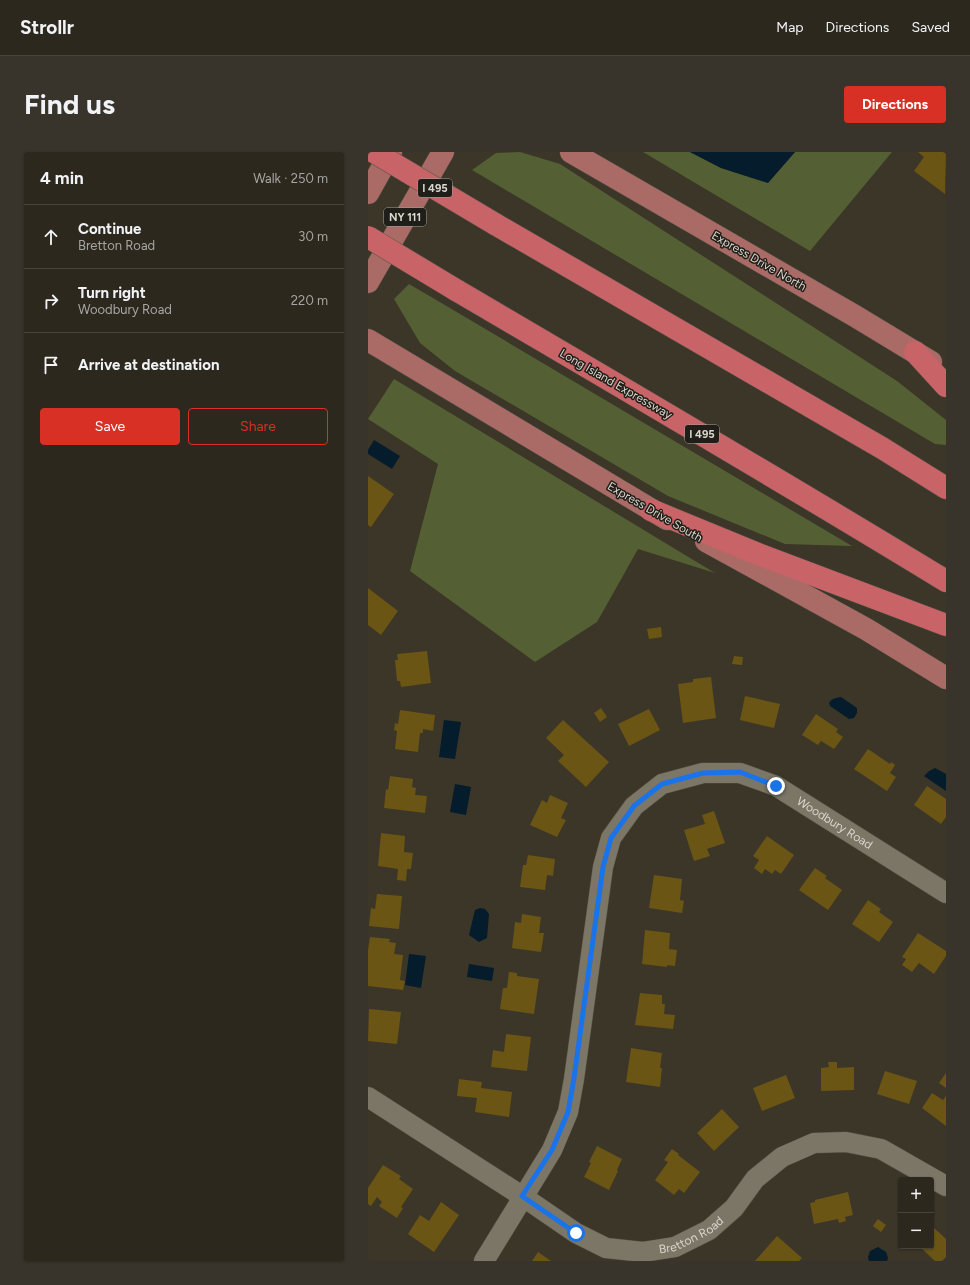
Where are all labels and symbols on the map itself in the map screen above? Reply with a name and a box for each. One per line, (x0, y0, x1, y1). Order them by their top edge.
road number: I 495 (418, 179, 452, 197)
road number: NY 111 (384, 208, 426, 226)
street label: Express Drive North (709, 228, 809, 294)
street label: Long Island Expressway (557, 346, 675, 422)
road number: I 495 (685, 425, 719, 443)
street label: Express Drive South (605, 479, 705, 545)
route end (767, 777, 785, 795)
street label: Woodbury Road (794, 794, 875, 852)
street label: Bretton Road (658, 1214, 726, 1256)
route start (567, 1224, 585, 1242)

